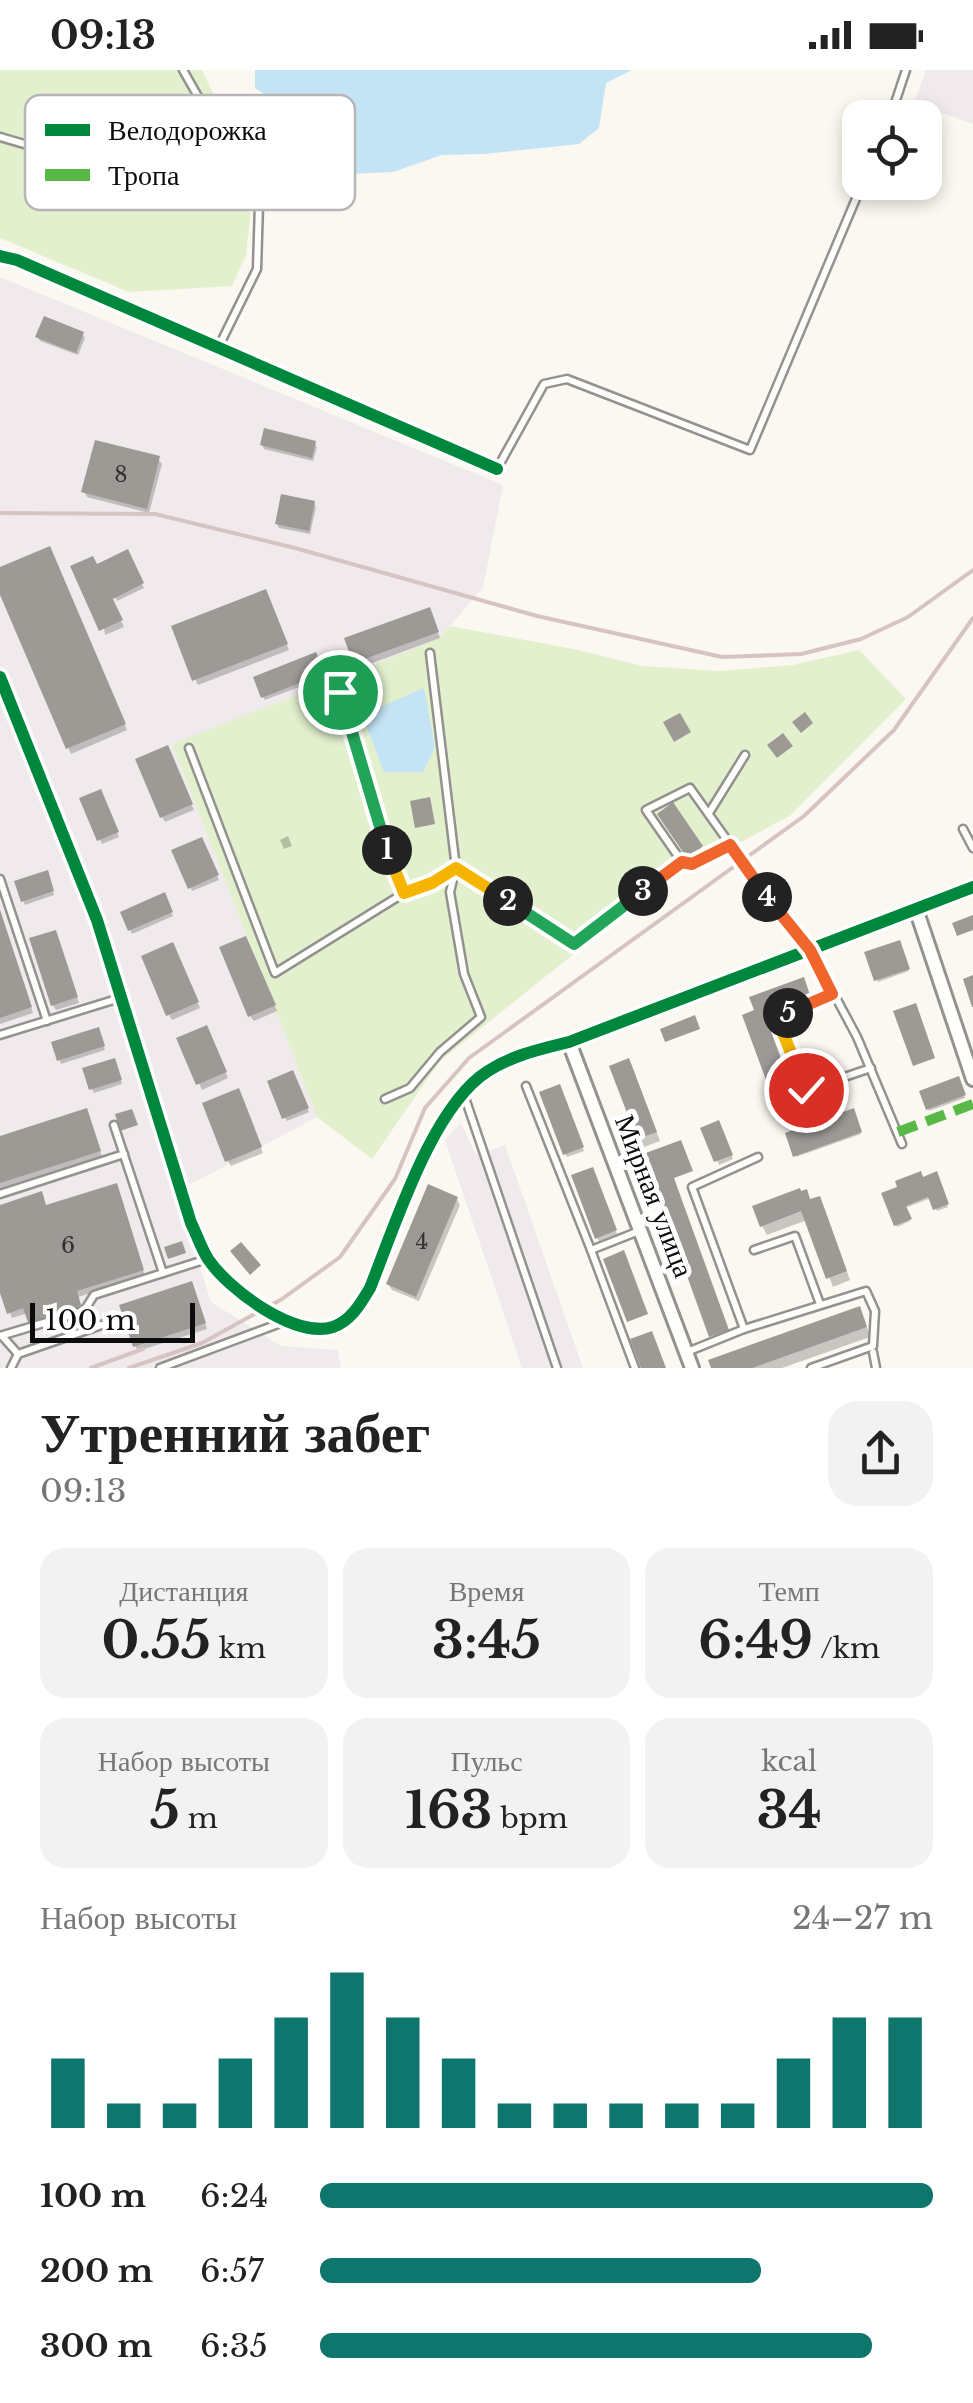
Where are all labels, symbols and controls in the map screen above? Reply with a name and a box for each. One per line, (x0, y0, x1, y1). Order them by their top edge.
text: 09:13 (50, 12, 156, 59)
legend (25, 95, 355, 210)
map controls (842, 100, 942, 200)
button: locate (842, 100, 942, 200)
text: Велодорожка (108, 113, 267, 148)
text: Тропа (108, 158, 180, 193)
house number: 8 (114, 461, 128, 488)
pin (298, 650, 383, 735)
icon: arrive (313, 665, 368, 720)
pin: 1 (362, 825, 412, 875)
text: 1 (381, 832, 393, 867)
pin: 3 (618, 866, 668, 916)
pin: 4 (742, 872, 792, 922)
text: 3 (634, 873, 652, 908)
pin: 2 (483, 876, 533, 926)
text: 4 (758, 879, 776, 914)
text: 2 (499, 883, 517, 918)
pin: 5 (763, 988, 813, 1038)
text: 5 (780, 995, 796, 1030)
pin (764, 1048, 849, 1133)
icon: check (779, 1063, 834, 1118)
street label: Мирная улица (607, 1110, 701, 1283)
house number: 4 (416, 1228, 428, 1255)
house number: 6 (61, 1232, 75, 1259)
scale bar (30, 1298, 195, 1342)
text: 100 m (45, 1303, 136, 1338)
text: Утренний забег (40, 1399, 430, 1467)
button: share (828, 1401, 933, 1506)
text: 09:13 (40, 1471, 127, 1511)
text: Дистанция (119, 1574, 249, 1609)
text: Время (449, 1574, 524, 1609)
text: Темп (759, 1574, 820, 1609)
text: 0.55 (102, 1609, 211, 1672)
text: 3:45 (432, 1609, 541, 1672)
text: 6:49 (698, 1609, 813, 1672)
text: km (211, 1631, 266, 1666)
text: /km (813, 1631, 880, 1666)
text: Набор высоты (98, 1744, 270, 1779)
text: Пульс (450, 1744, 523, 1779)
text: kcal (761, 1744, 817, 1779)
text: 5 (150, 1779, 180, 1842)
text: 163 (405, 1779, 492, 1842)
text: 34 (757, 1779, 822, 1842)
text: m (180, 1801, 218, 1836)
text: bpm (492, 1801, 568, 1836)
text: Набор высоты (40, 1898, 237, 1938)
text: 24–27 m (792, 1898, 933, 1938)
text: 100 m (40, 2176, 146, 2216)
text: 6:24 (200, 2176, 268, 2216)
text: 200 m (40, 2251, 153, 2291)
text: 6:57 (200, 2251, 264, 2291)
text: 300 m (40, 2326, 153, 2366)
text: 6:35 (200, 2326, 268, 2366)

